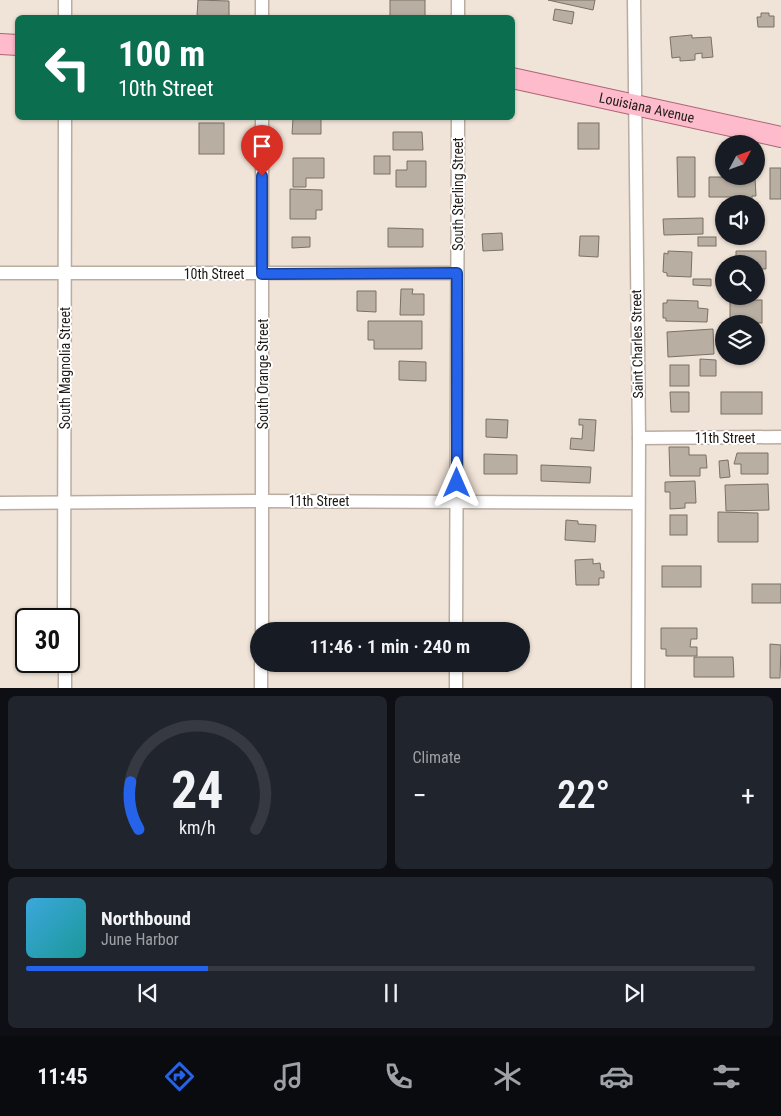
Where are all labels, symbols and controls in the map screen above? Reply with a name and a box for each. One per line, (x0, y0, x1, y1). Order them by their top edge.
text: 100 m (118, 34, 205, 75)
icon: left (35, 35, 100, 100)
text: 10th Street (118, 76, 213, 101)
street label: Louisiana Avenue (598, 89, 696, 126)
pin (241, 125, 283, 176)
icon: arrive (248, 132, 276, 160)
north arrow (715, 135, 765, 185)
map controls (715, 135, 765, 365)
street label: South Sterling Street (450, 137, 466, 251)
button: sound (715, 195, 765, 245)
button: search (715, 255, 765, 305)
street label: 10th Street (184, 266, 244, 282)
street label: Saint Charles Street (628, 289, 646, 399)
street label: South Magnolia Street (57, 307, 73, 429)
button: layers (715, 315, 765, 365)
street label: South Orange Street (255, 319, 271, 429)
street label: 11th Street (695, 430, 755, 446)
position arrow (430, 456, 482, 508)
street label: 11th Street (289, 493, 349, 509)
speed limit sign: 30 (15, 608, 80, 673)
text: 11:46 · 1 min · 240 m (310, 635, 470, 658)
text: Climate (413, 748, 461, 767)
text: 24 (171, 760, 224, 821)
text: 22° (557, 773, 610, 817)
text: − (413, 779, 427, 812)
text: + (741, 779, 755, 812)
text: km/h (179, 817, 216, 838)
text: Northbound (101, 907, 191, 930)
text: June Harbor (101, 930, 179, 949)
icon: previous (134, 979, 162, 1007)
icon: pause (377, 979, 405, 1007)
icon: next (620, 979, 648, 1007)
icon: directions (162, 1059, 197, 1094)
icon: music (271, 1059, 306, 1094)
icon: phone (381, 1059, 416, 1094)
icon: climate (490, 1059, 525, 1094)
icon: car (599, 1059, 634, 1094)
icon: filters (709, 1059, 744, 1094)
text: 11:45 (37, 1064, 88, 1089)

